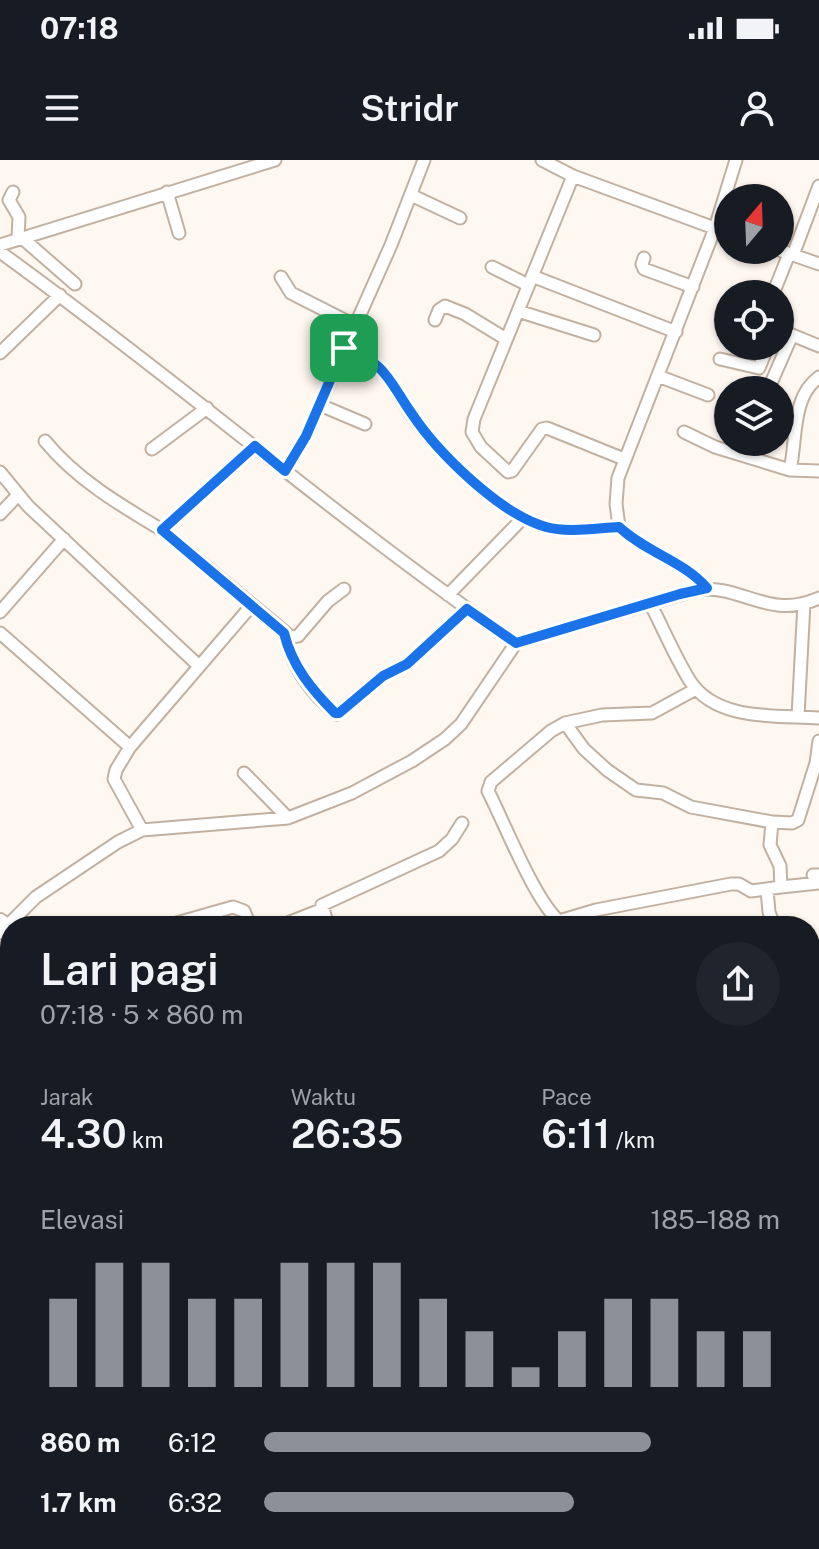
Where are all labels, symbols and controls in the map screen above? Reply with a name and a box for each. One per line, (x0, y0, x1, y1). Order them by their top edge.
text: 07:18 (40, 10, 119, 46)
icon: menu (40, 86, 84, 130)
icon: person (735, 86, 779, 130)
text: Stridr (360, 87, 459, 129)
north arrow (714, 184, 794, 264)
map controls (714, 184, 794, 456)
button: locate (714, 280, 794, 360)
pin (310, 314, 378, 382)
icon: arrive (322, 326, 366, 370)
button: layers (714, 376, 794, 456)
button: share (696, 942, 780, 1026)
text: Lari pagi (40, 943, 219, 995)
text: 07:18 · 5 × 860 m (40, 999, 244, 1030)
text: Jarak (40, 1084, 93, 1110)
text: Waktu (291, 1084, 356, 1110)
text: Pace (541, 1084, 592, 1110)
text: 4.30 (40, 1110, 127, 1157)
text: 26:35 (291, 1110, 403, 1157)
text: 6:11 (541, 1110, 611, 1157)
text: km (127, 1127, 163, 1153)
text: /km (611, 1127, 655, 1153)
text: Elevasi (40, 1204, 124, 1235)
text: 185–188 m (651, 1204, 780, 1235)
text: 860 m (40, 1427, 120, 1458)
text: 6:12 (168, 1427, 216, 1458)
text: 1.7 km (40, 1487, 117, 1518)
text: 6:32 (168, 1487, 222, 1518)

